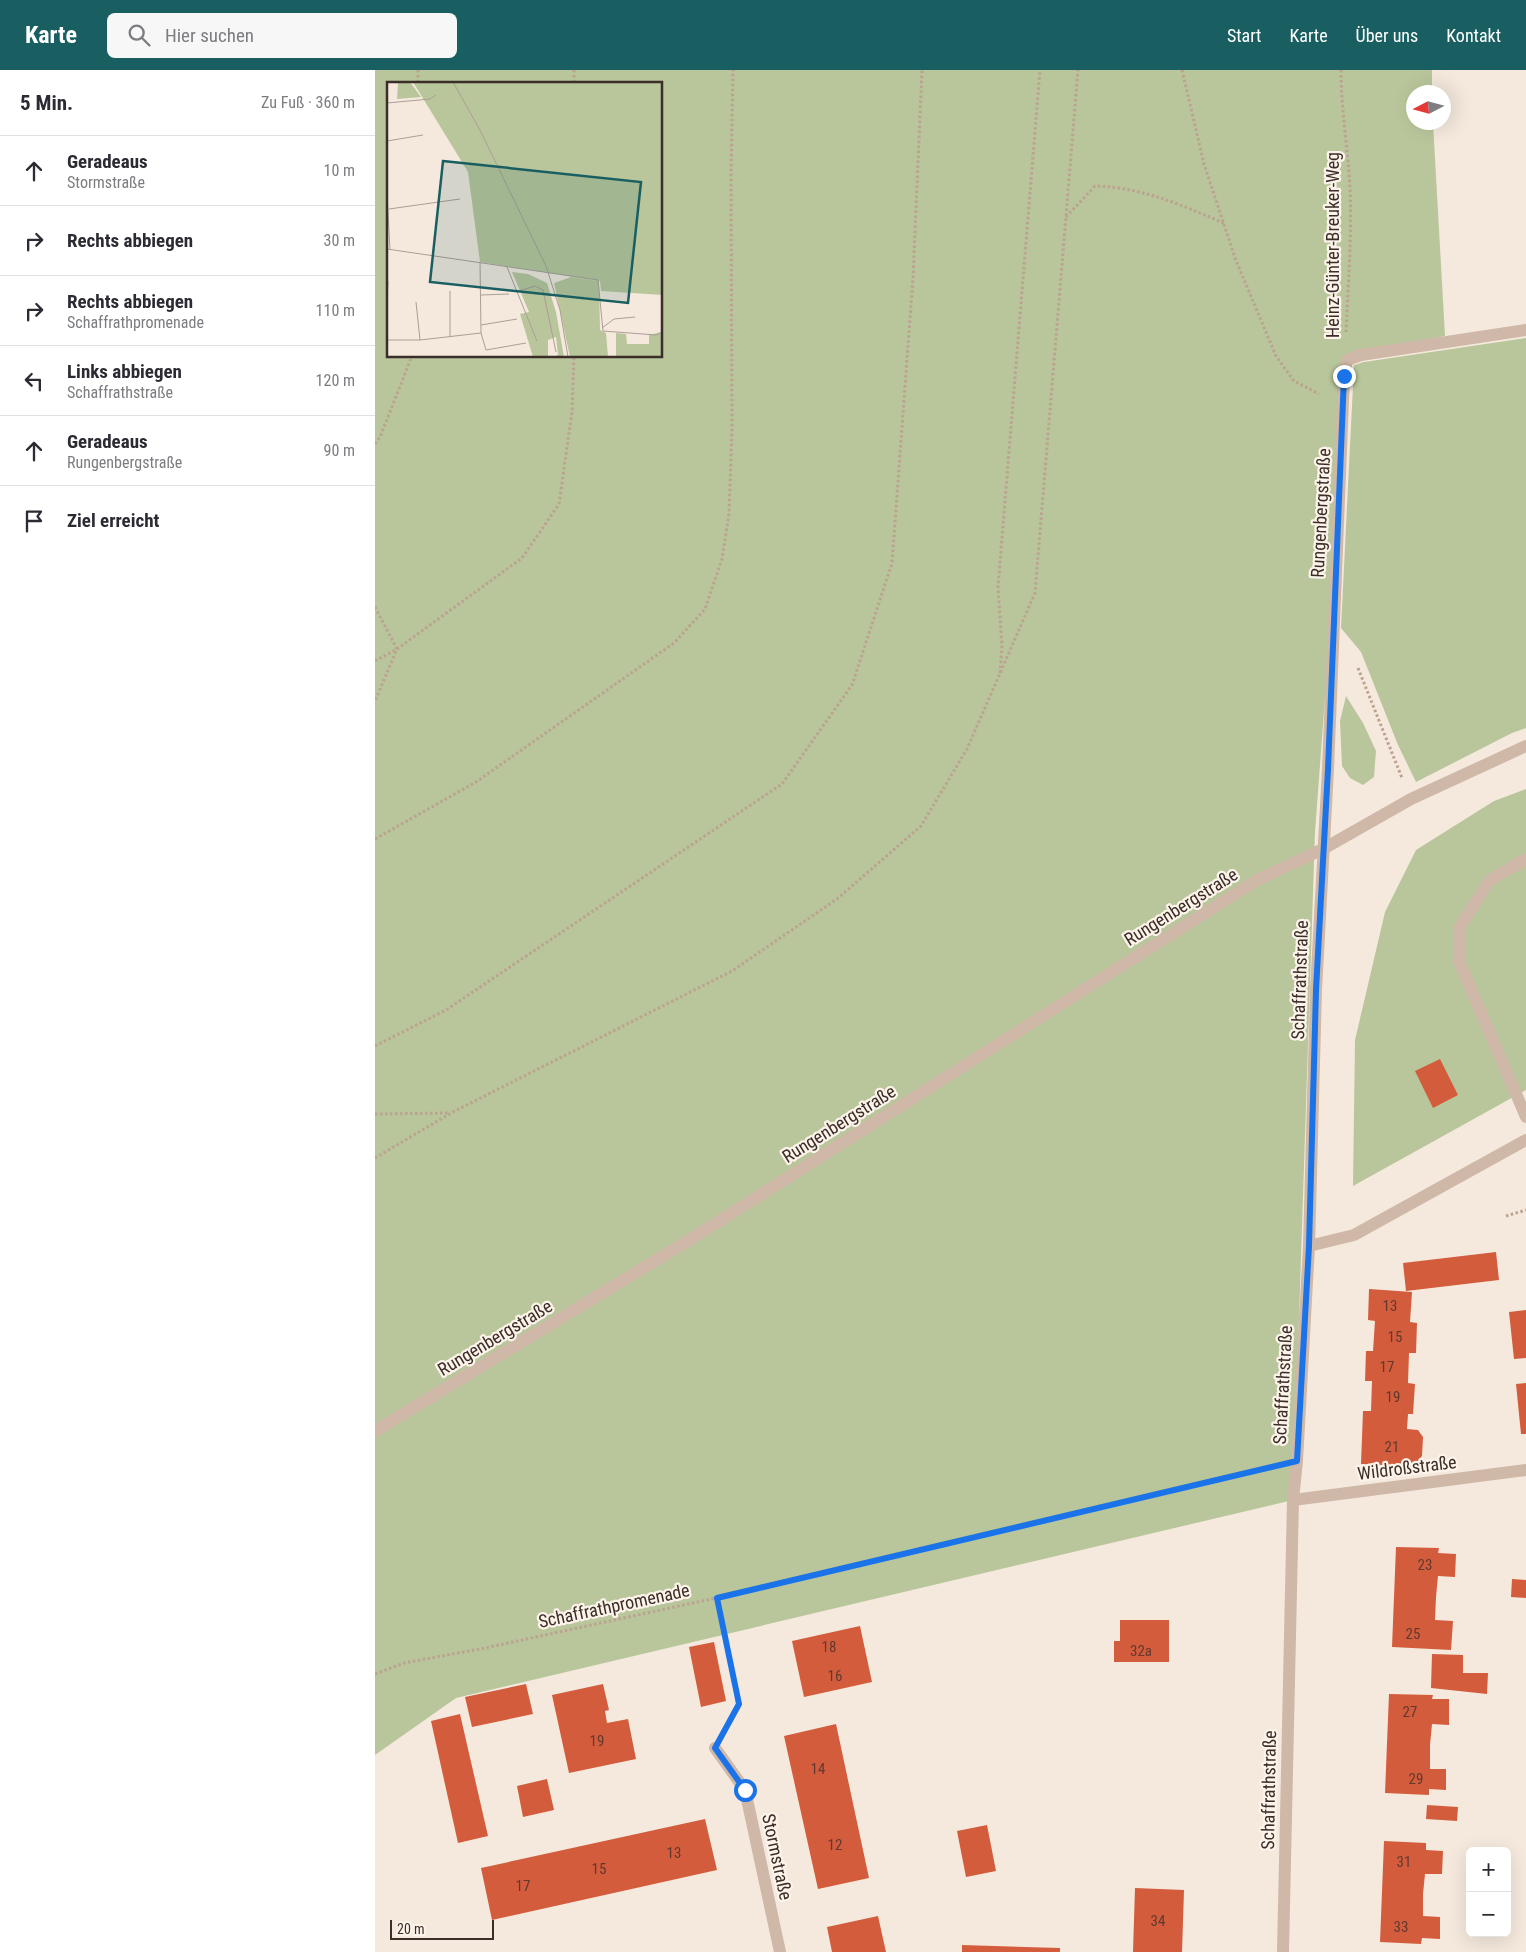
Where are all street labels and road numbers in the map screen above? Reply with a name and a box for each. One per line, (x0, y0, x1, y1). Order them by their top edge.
street label: Heinz-Günter-Breuker-Weg (1322, 152, 1343, 338)
street label: Rungenbergstraße (1307, 448, 1334, 578)
street label: Rungenbergstraße (1120, 863, 1241, 950)
street label: Schaffrathstraße (1287, 920, 1312, 1040)
street label: Rungenbergstraße (778, 1080, 899, 1167)
street label: Rungenbergstraße (434, 1295, 556, 1380)
street label: Schaffrathstraße (1269, 1325, 1296, 1445)
street label: Wildroßstraße (1356, 1451, 1458, 1484)
street label: Schaffrathpromenade (536, 1579, 691, 1632)
street label: Schaffrathstraße (1257, 1730, 1280, 1850)
street label: Stormstraße (758, 1812, 797, 1902)

